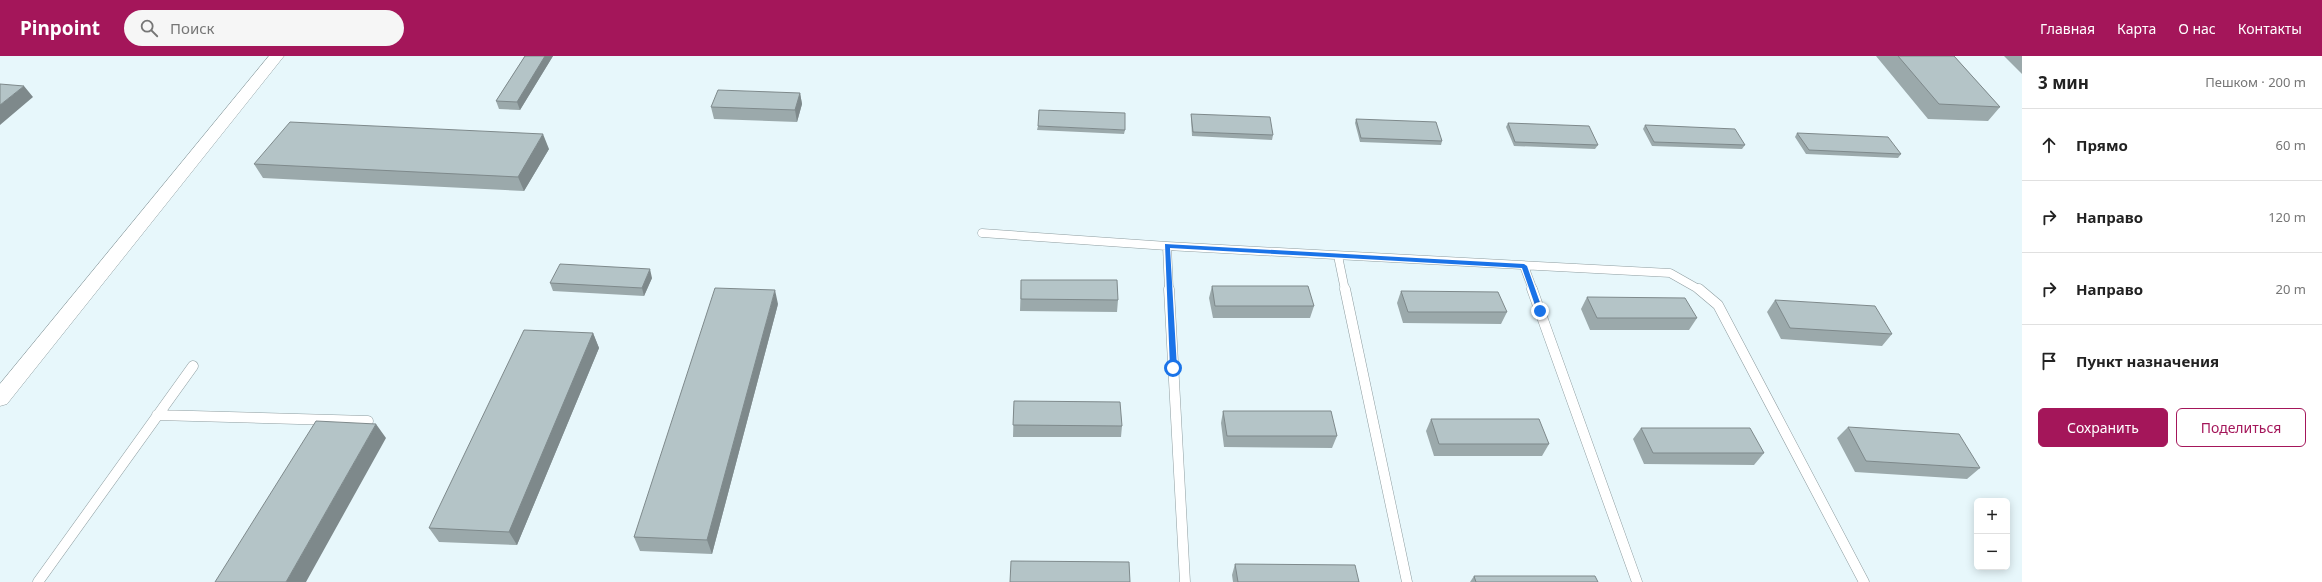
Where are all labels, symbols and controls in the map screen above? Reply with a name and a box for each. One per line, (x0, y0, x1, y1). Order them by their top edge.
search box (124, 10, 404, 46)
text: Pinpoint (20, 15, 100, 41)
icon: search (138, 17, 160, 39)
text: Поиск (170, 18, 215, 38)
text: Главная (2040, 19, 2095, 38)
text: Карта (2117, 19, 2156, 38)
text: О нас (2178, 19, 2216, 38)
text: Контакты (2238, 19, 2302, 38)
text: 3 мин (2038, 71, 2089, 94)
text: Пешком · 200 m (2205, 73, 2306, 91)
icon: ahead (2038, 134, 2060, 156)
text: Прямо (2076, 135, 2128, 155)
text: 60 m (2276, 136, 2306, 154)
icon: right (2038, 206, 2060, 228)
text: Направо (2076, 207, 2143, 227)
text: 120 m (2268, 208, 2306, 226)
icon: right (2038, 278, 2060, 300)
text: Направо (2076, 279, 2143, 299)
text: 20 m (2276, 280, 2306, 298)
route end (1531, 302, 1549, 320)
icon: arrive (2038, 350, 2060, 372)
text: Пункт назначения (2076, 351, 2219, 371)
route start (1164, 359, 1182, 377)
button: Сохранить (2038, 408, 2168, 447)
button: Поделиться (2176, 408, 2306, 447)
map controls (1974, 498, 2010, 570)
button: + (1974, 498, 2010, 534)
button: − (1974, 534, 2010, 570)

